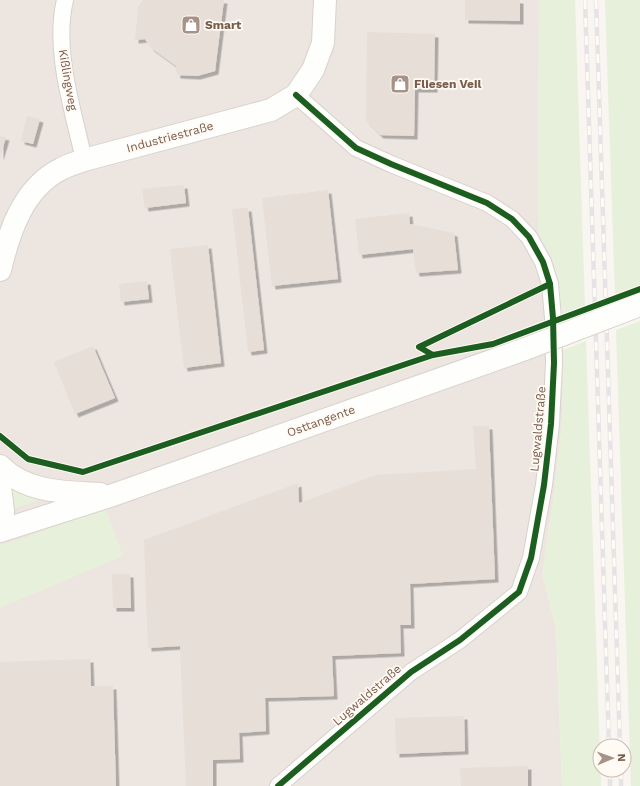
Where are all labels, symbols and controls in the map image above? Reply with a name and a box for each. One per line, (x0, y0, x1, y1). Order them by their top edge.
shop icon: Smart (180, 14, 202, 36)
place label: Smart (205, 18, 242, 32)
street label: Kißlingweg (56, 48, 80, 112)
shop icon: Fliesen Veil (389, 73, 411, 95)
place label: Fliesen Veil (414, 77, 481, 91)
street label: Industriestraße (125, 119, 215, 155)
street label: Lugwaldstraße (527, 386, 549, 472)
street label: Osttangente (285, 402, 357, 440)
street label: Lugwaldstraße (330, 662, 404, 728)
north arrow (592, 738, 632, 778)
text: N (615, 753, 628, 762)

